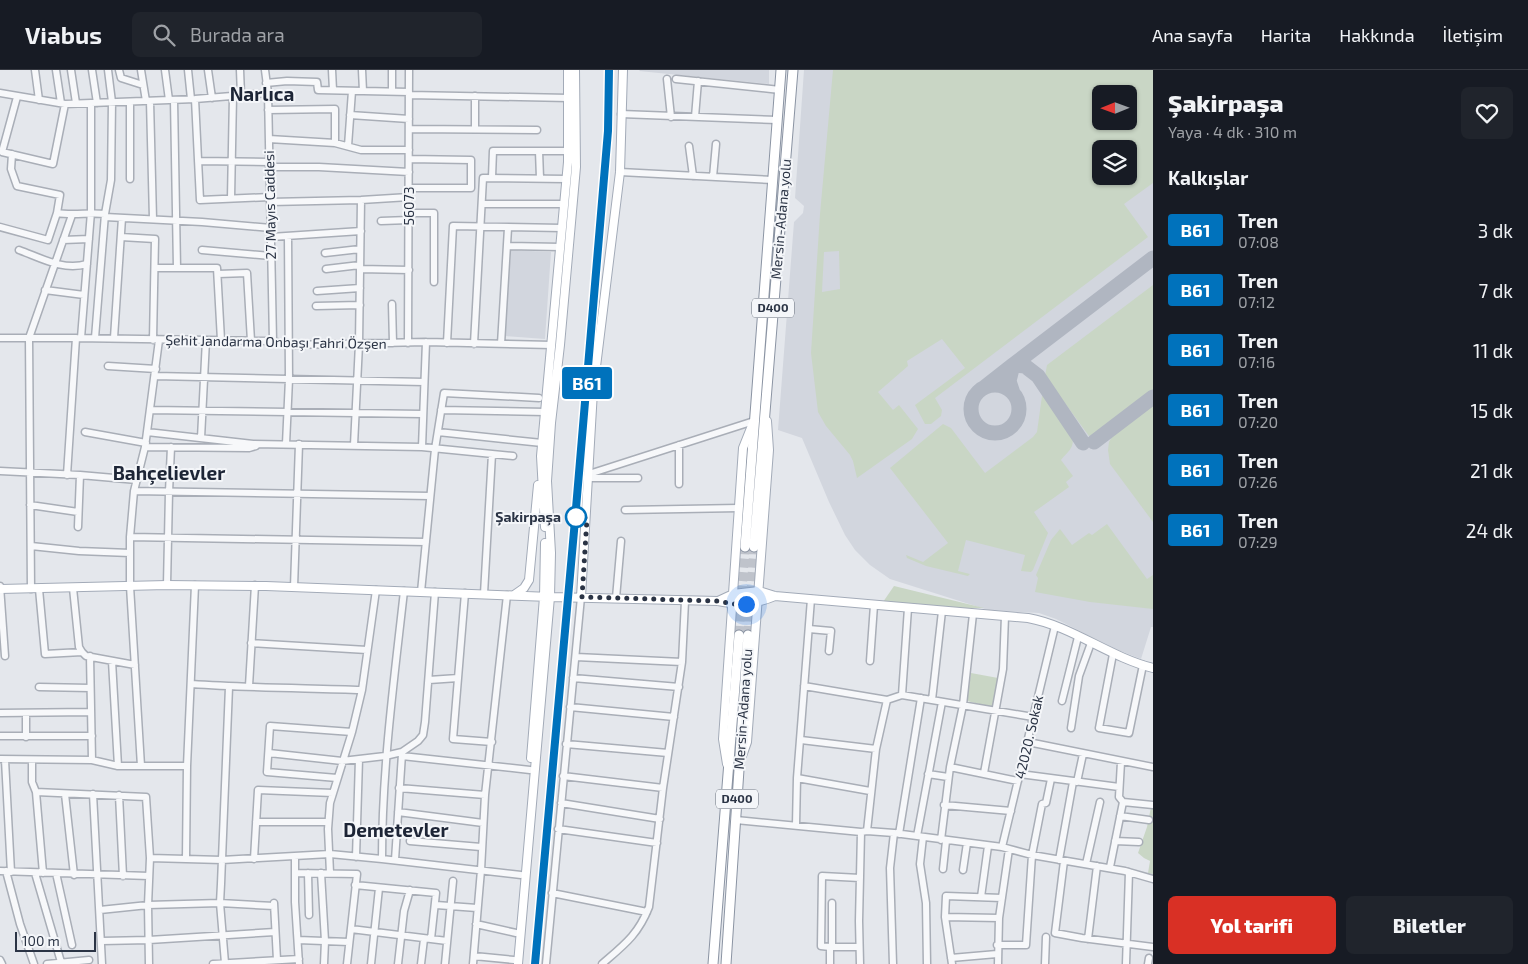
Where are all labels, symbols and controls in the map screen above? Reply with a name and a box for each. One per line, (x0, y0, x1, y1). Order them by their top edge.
search box (132, 12, 482, 57)
text: Viabus (25, 20, 102, 49)
icon: search (150, 21, 178, 49)
text: Burada ara (190, 23, 285, 46)
text: Ana sayfa (1152, 24, 1233, 46)
text: Harita (1261, 24, 1311, 46)
text: Hakkında (1339, 24, 1415, 46)
text: İletişim (1443, 24, 1503, 46)
district label: Narlıca (230, 82, 294, 105)
north arrow (1092, 85, 1138, 130)
map controls (1092, 85, 1137, 185)
button: heart (1461, 87, 1513, 139)
text: Şakirpaşa (1168, 88, 1284, 117)
text: Yaya · 4 dk · 310 m (1168, 122, 1297, 141)
button: layers (1092, 140, 1137, 185)
street label: 27 Mayıs Caddesi (260, 150, 279, 260)
street label: Mersin-Adana yolu (767, 158, 794, 280)
text: Kalkışlar (1168, 166, 1248, 189)
street label: 56073 (400, 187, 417, 225)
text: Tren (1238, 209, 1278, 232)
text: B61 (1181, 219, 1210, 241)
text: 3 dk (1478, 219, 1513, 242)
text: 07:08 (1238, 232, 1279, 251)
text: Tren (1238, 269, 1278, 292)
text: B61 (1181, 279, 1210, 301)
text: 7 dk (1478, 279, 1513, 302)
text: 07:12 (1238, 292, 1275, 311)
road number: D400 (752, 298, 794, 318)
text: Tren (1238, 329, 1278, 352)
street label: Şehit Jandarma Onbaşı Fahri Özşen (165, 331, 387, 353)
text: B61 (1181, 339, 1210, 361)
text: 11 dk (1473, 339, 1513, 362)
text: 07:16 (1238, 352, 1275, 371)
line badge: B61 (558, 367, 616, 399)
text: B61 (572, 372, 602, 394)
text: Tren (1238, 389, 1278, 412)
text: B61 (1181, 399, 1210, 421)
text: 15 dk (1470, 399, 1513, 422)
text: 07:20 (1238, 412, 1278, 431)
text: Tren (1238, 449, 1278, 472)
text: B61 (1181, 459, 1210, 481)
text: 21 dk (1470, 459, 1513, 482)
district label: Bahçelievler (113, 461, 225, 485)
text: 07:26 (1238, 472, 1278, 491)
marker: Şakirpaşa (565, 506, 587, 528)
place label: Şakirpaşa (495, 508, 561, 526)
text: Tren (1238, 509, 1278, 532)
text: B61 (1181, 519, 1210, 541)
text: 24 dk (1466, 519, 1513, 542)
text: 07:29 (1238, 532, 1278, 551)
your location (734, 592, 759, 617)
street label: Mersin-Adana yolu (730, 648, 755, 770)
street label: 42020. Sokak (1011, 693, 1046, 780)
road number: D400 (716, 790, 758, 809)
district label: Demetevler (343, 818, 449, 841)
button: Yol tarifi (1168, 896, 1336, 954)
button: Biletler (1346, 896, 1513, 954)
scale bar (15, 929, 96, 952)
text: 100 m (22, 932, 60, 949)

